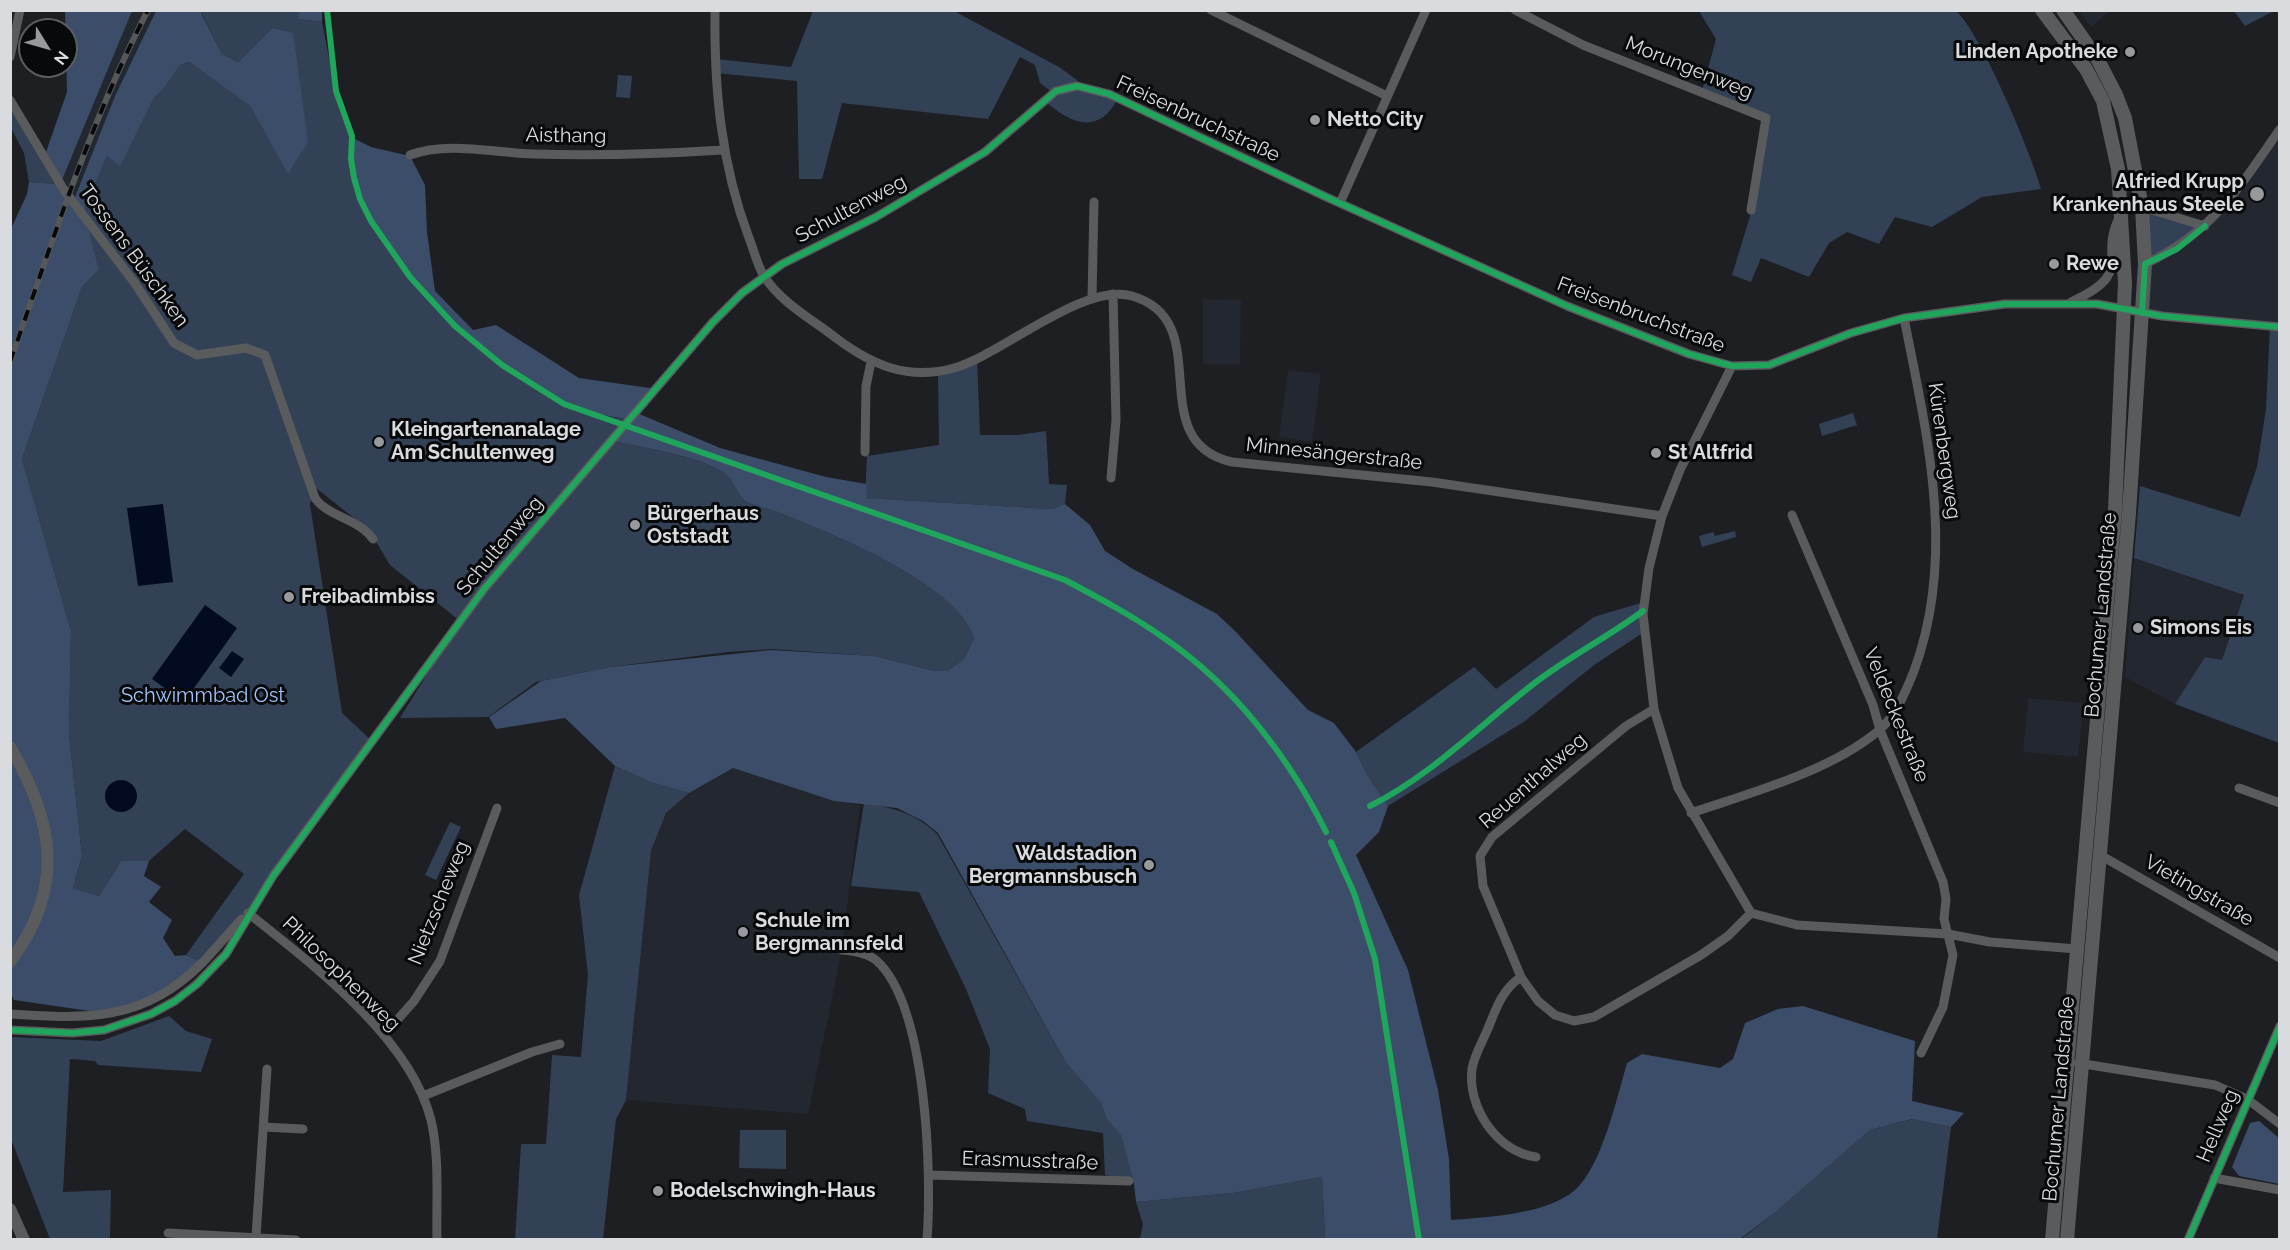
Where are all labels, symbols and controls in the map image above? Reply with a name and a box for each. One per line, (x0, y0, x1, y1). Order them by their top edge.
north arrow (18, 18, 78, 78)
street label: Morungenweg (1622, 32, 1756, 104)
place label: Linden Apotheke (1955, 40, 2118, 64)
marker: Linden Apotheke (2123, 45, 2137, 59)
text: N (50, 47, 72, 69)
street label: Freisenbruchstraße (1112, 71, 1284, 167)
place label: Netto City (1327, 108, 1424, 132)
marker: Netto City (1308, 113, 1322, 127)
street label: Aisthang (525, 123, 607, 149)
street label: Schultenweg (792, 170, 910, 248)
place label: Alfried Krupp Krankenhaus Steele (2052, 170, 2244, 217)
street label: Tossens Büschken (74, 180, 194, 332)
marker: Alfried Krupp Krankenhaus Steele (2248, 185, 2266, 203)
place label: Rewe (2066, 252, 2119, 276)
marker: Rewe (2047, 257, 2061, 271)
street label: Freisenbruchstraße (1554, 272, 1728, 358)
street label: Kürenbergweg (1923, 381, 1965, 521)
place label: Kleingartenanalage Am Schultenweg (391, 418, 581, 465)
street label: Minnesängerstraße (1245, 433, 1423, 475)
marker: Kleingartenanalage Am Schultenweg (372, 435, 386, 449)
place label: St Altfrid (1668, 441, 1753, 465)
marker: St Altfrid (1649, 446, 1663, 460)
street label: Schultenweg (452, 492, 548, 600)
place label: Bürgerhaus Oststadt (647, 502, 759, 549)
street label: Bochumer Landstraße (2080, 512, 2122, 718)
marker: Bürgerhaus Oststadt (628, 518, 642, 532)
place label: Freibadimbiss (301, 585, 435, 609)
marker: Freibadimbiss (282, 590, 296, 604)
place label: Simons Eis (2150, 616, 2252, 640)
marker: Simons Eis (2131, 621, 2145, 635)
street label: Veldeckestraße (1858, 644, 1934, 786)
park label: Schwimmbad Ost (121, 684, 285, 708)
street label: Reuenthalweg (1475, 728, 1591, 834)
street label: Nietzscheweg (403, 837, 475, 969)
place label: Waldstadion Bergmannsbusch (969, 842, 1137, 889)
street label: Vietingstraße (2140, 850, 2258, 932)
marker: Waldstadion Bergmannsbusch (1142, 858, 1156, 872)
place label: Schule im Bergmannsfeld (755, 909, 903, 956)
street label: Philosophenweg (277, 912, 405, 1036)
marker: Schule im Bergmannsfeld (736, 925, 750, 939)
street label: Bochumer Landstraße (2038, 996, 2080, 1202)
street label: Hellweg (2192, 1086, 2244, 1166)
street label: Erasmusstraße (961, 1147, 1099, 1175)
place label: Bodelschwingh-Haus (670, 1179, 876, 1203)
marker: Bodelschwingh-Haus (651, 1184, 665, 1198)

